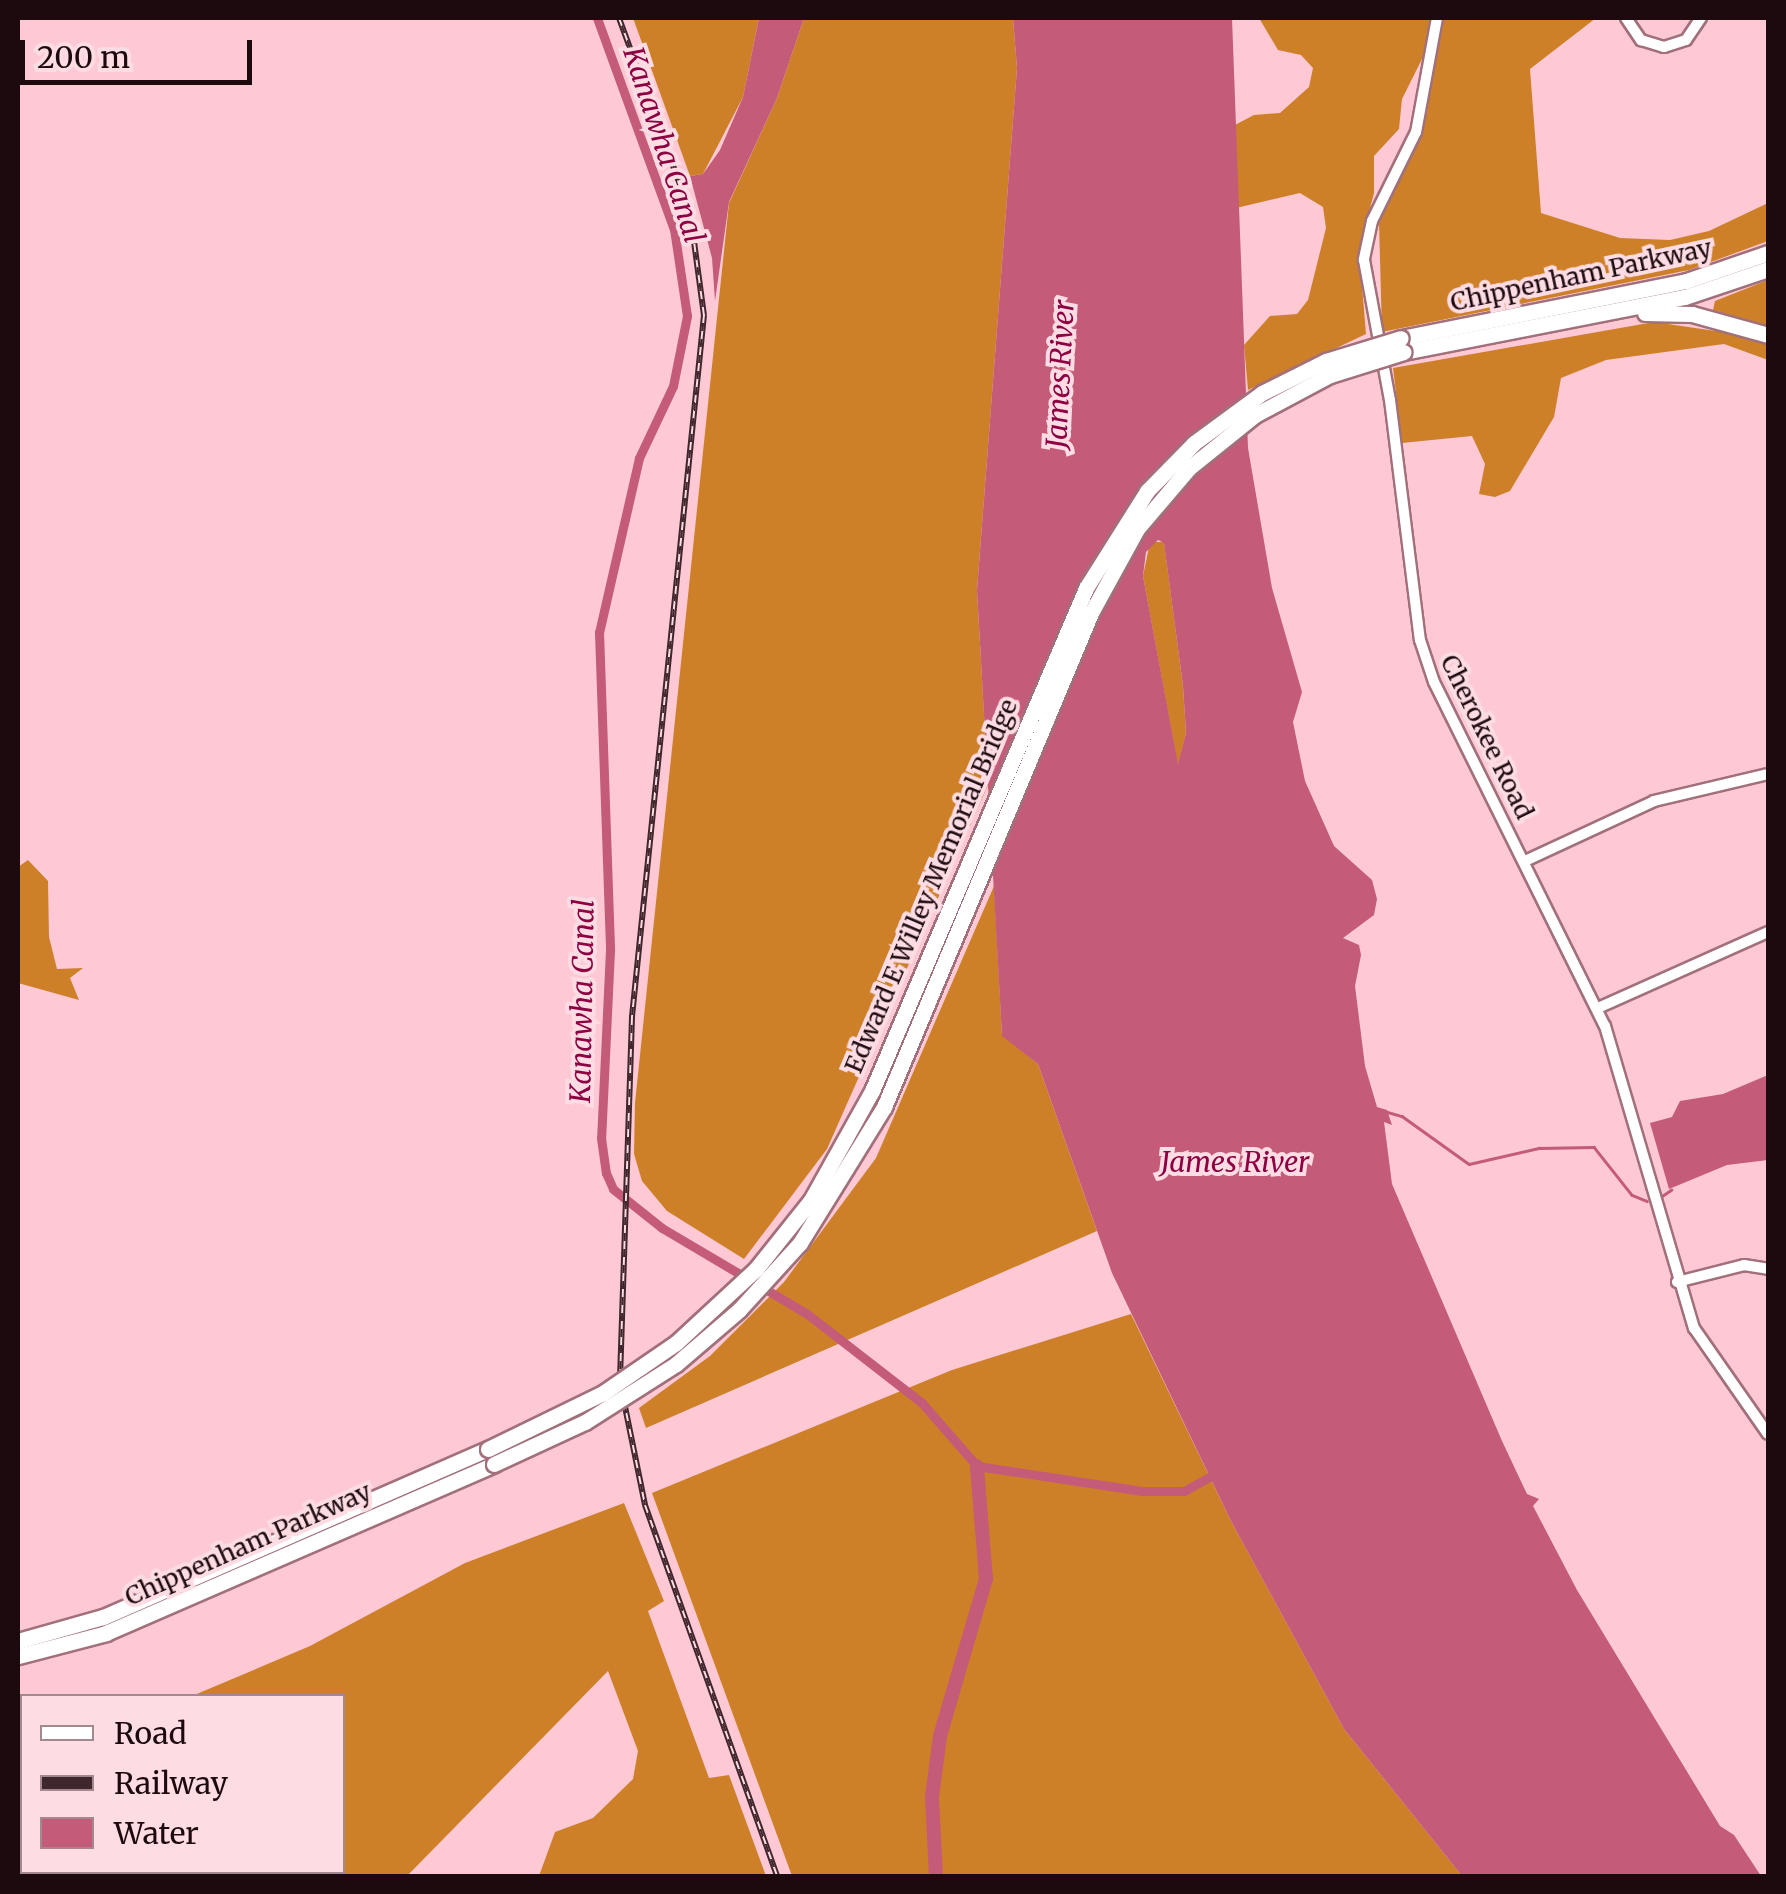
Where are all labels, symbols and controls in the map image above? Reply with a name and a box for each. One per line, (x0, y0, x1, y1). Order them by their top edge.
scale bar (25, 20, 258, 82)
text: 200 m (37, 38, 130, 76)
water label: Kanawha Canal (616, 43, 712, 247)
street label: Chippenham Parkway (1448, 233, 1714, 317)
water label: James River (1039, 299, 1081, 449)
street label: Cherokee Road (1434, 650, 1540, 824)
street label: Edward E Willey Memorial Bridge (838, 695, 1024, 1077)
water label: Kanawha Canal (563, 899, 601, 1103)
water label: James River (1161, 1145, 1309, 1179)
street label: Chippenham Parkway (120, 1476, 376, 1612)
legend (20, 1694, 345, 1874)
text: Road (114, 1714, 187, 1752)
text: Railway (114, 1764, 228, 1802)
text: Water (114, 1814, 199, 1852)

